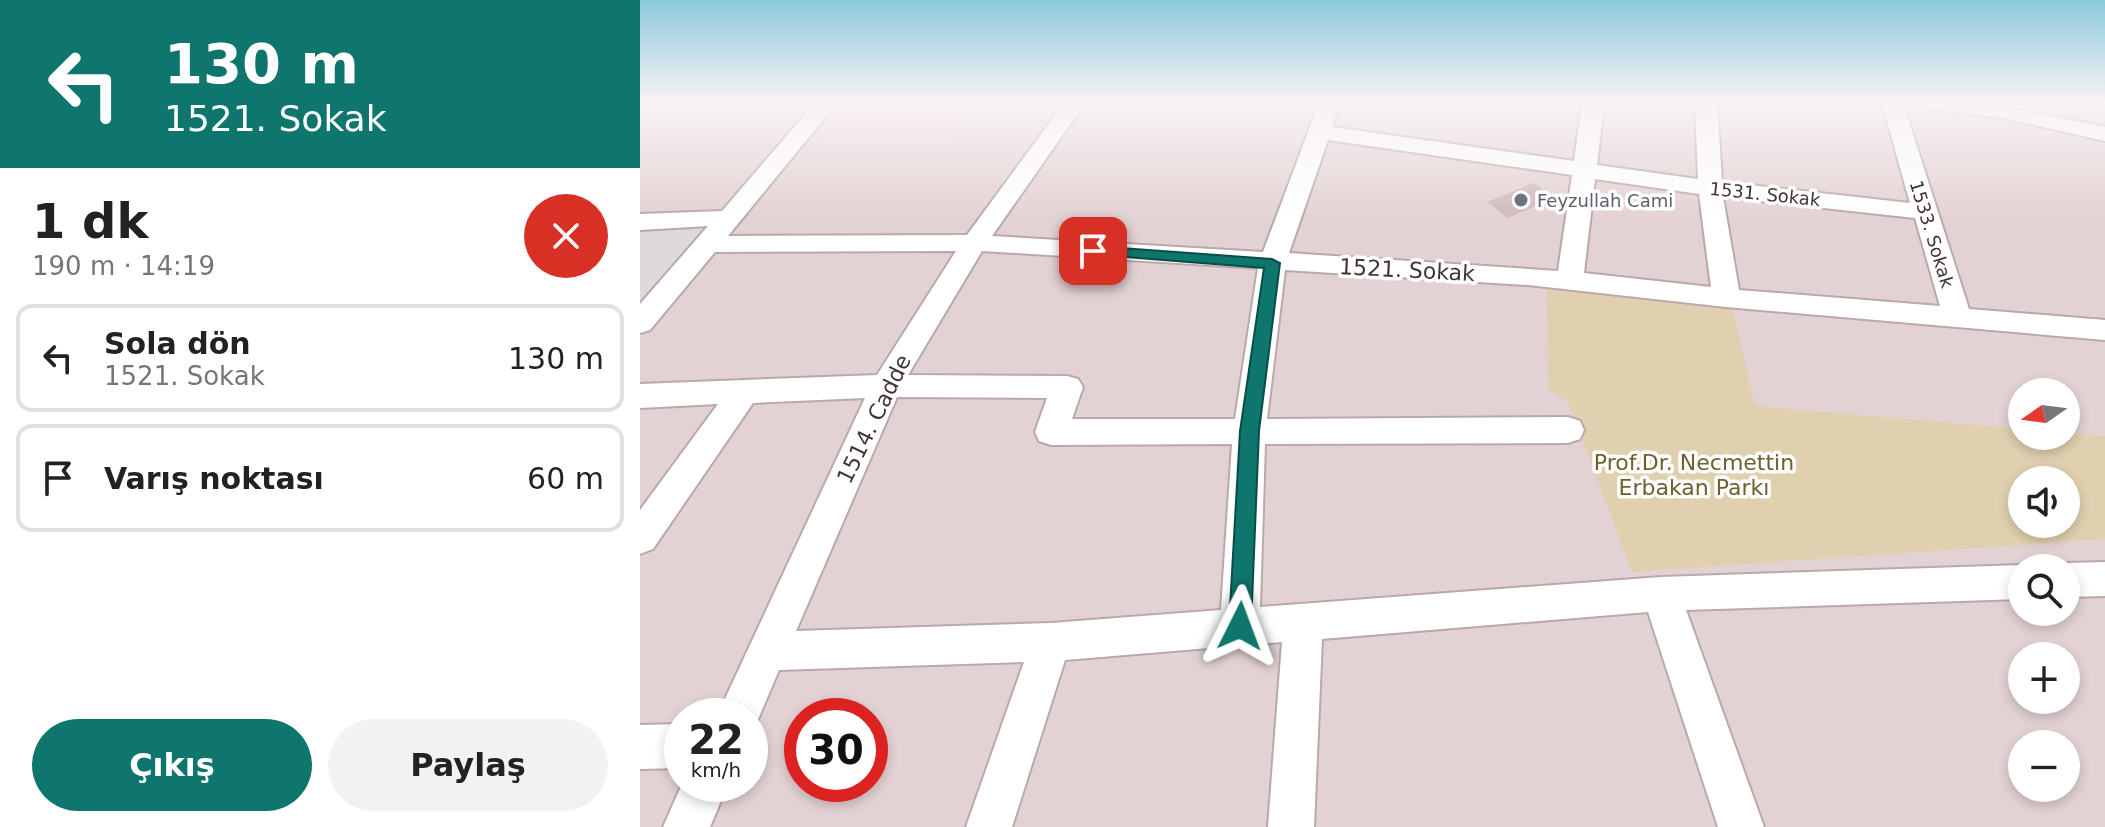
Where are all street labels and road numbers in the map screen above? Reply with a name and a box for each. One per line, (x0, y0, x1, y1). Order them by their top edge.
street label: 1531. Sokak (1709, 178, 1822, 210)
street label: 1533. Sokak (1906, 178, 1958, 291)
street label: 1521. Sokak (1338, 254, 1476, 286)
street label: 1514. Cadde (832, 350, 916, 488)

